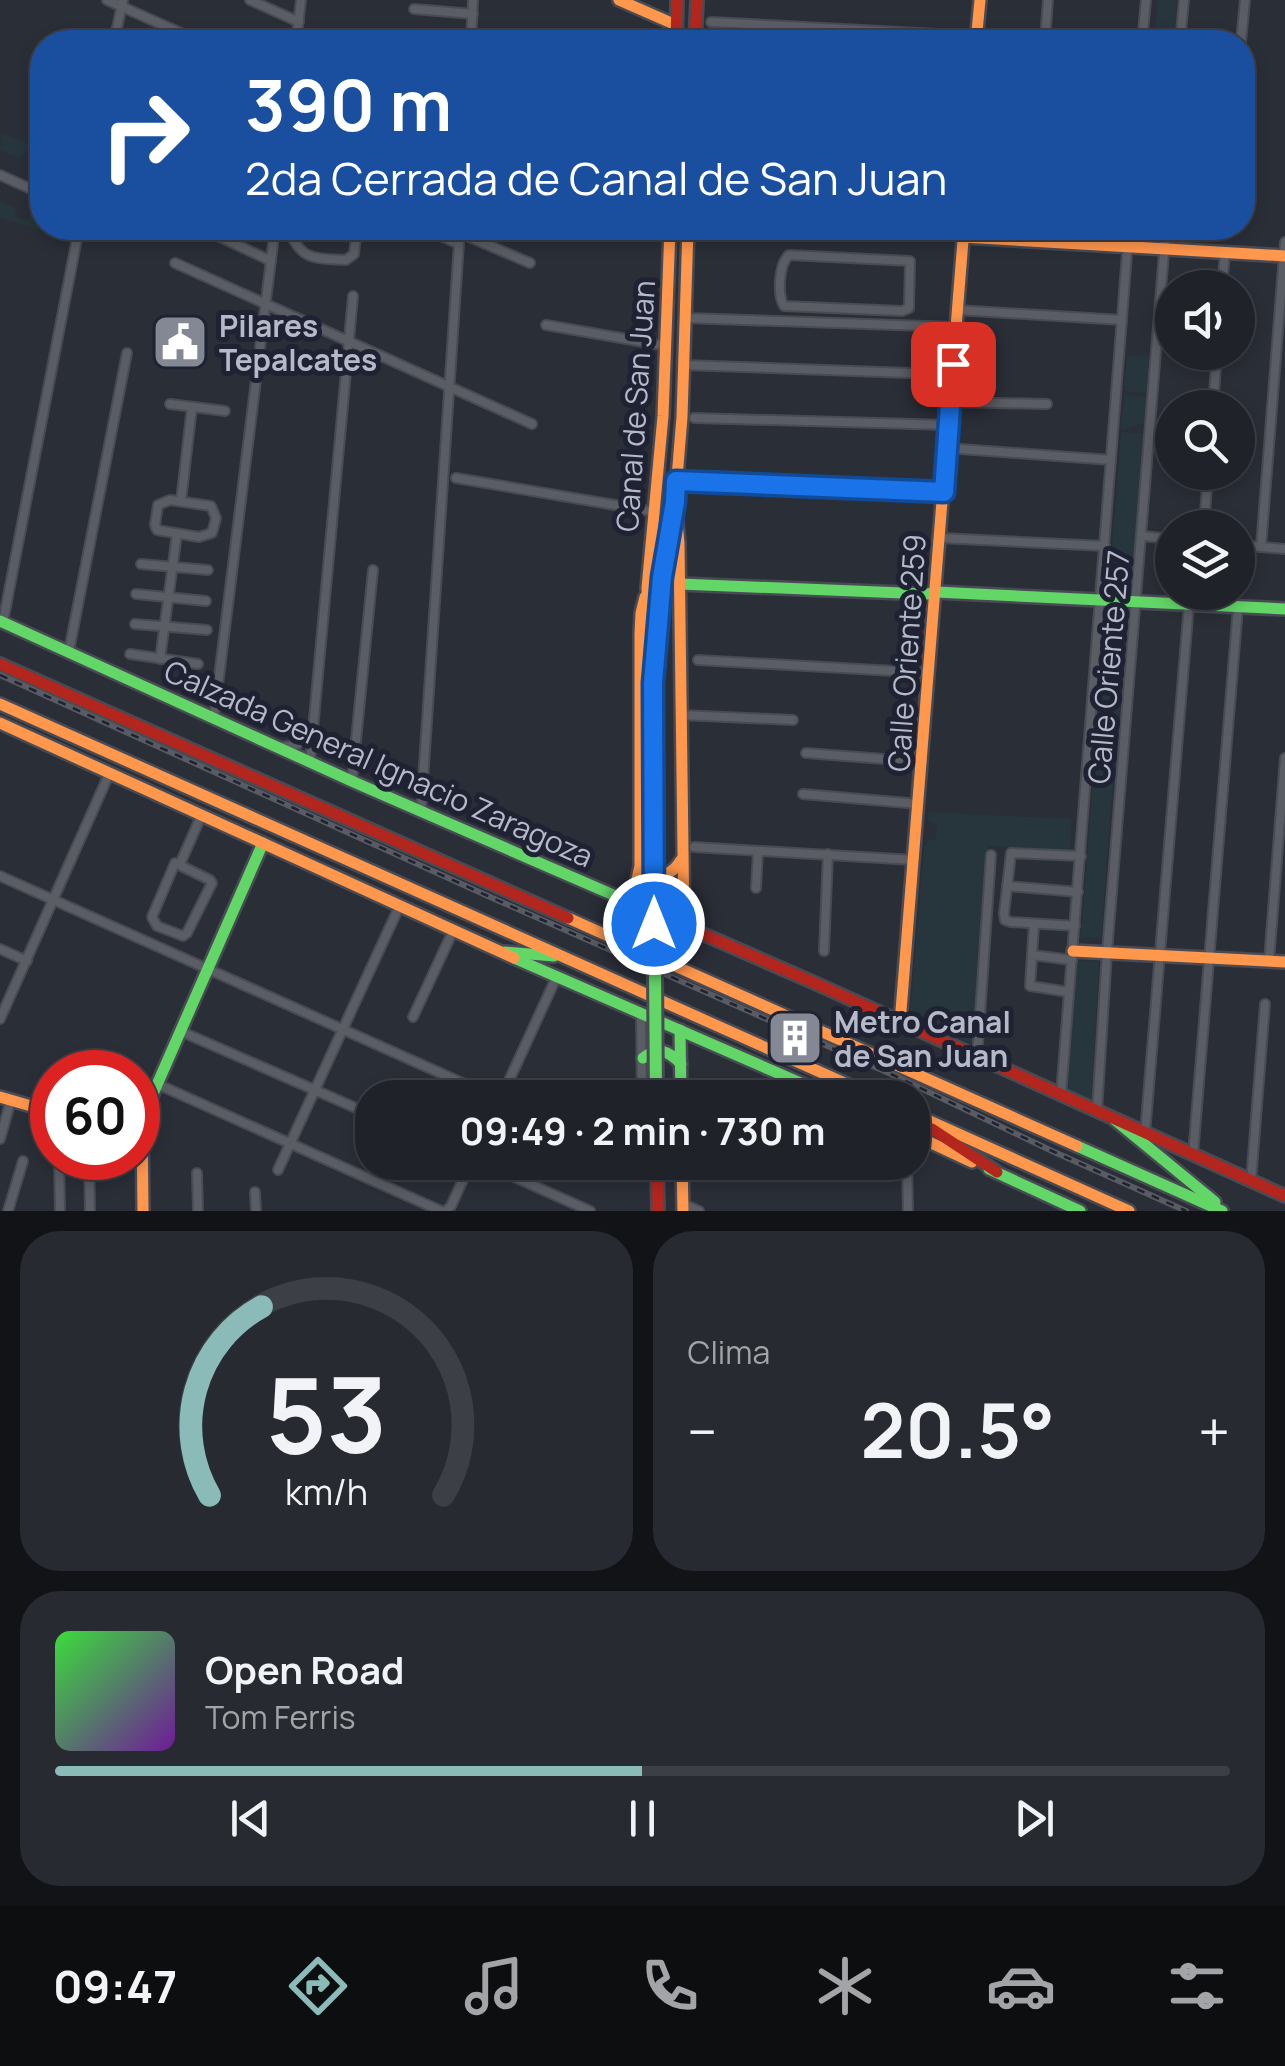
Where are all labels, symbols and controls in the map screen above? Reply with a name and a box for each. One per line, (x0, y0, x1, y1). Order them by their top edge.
text: 390 m (245, 56, 452, 152)
icon: right (80, 70, 210, 200)
text: 2da Cerrada de Canal de San Juan (245, 147, 947, 209)
map controls (1155, 270, 1255, 610)
button: sound (1155, 270, 1255, 370)
street label: Canal de San Juan (606, 279, 664, 533)
place label: Pilares Tepalcates (219, 305, 377, 380)
public building icon: Pilares Tepalcates (150, 312, 210, 372)
pin (911, 322, 996, 407)
icon: arrive (926, 337, 981, 392)
button: search (1155, 390, 1255, 490)
button: layers (1155, 510, 1255, 610)
street label: Calle Oriente 259 (877, 533, 935, 773)
street label: Calle Oriente 257 (1077, 548, 1139, 786)
street label: Calzada General Ignacio Zaragoza (158, 650, 600, 876)
position arrow (602, 872, 706, 976)
place label: Metro Canal de San Juan (834, 1001, 1011, 1076)
building icon: Metro Canal de San Juan (765, 1008, 825, 1068)
speed limit sign: 60 (30, 1050, 160, 1180)
text: 09:49 · 2 min · 730 m (459, 1104, 826, 1156)
text: Clima (688, 1330, 770, 1374)
text: 53 (266, 1342, 387, 1484)
text: 20.5° (861, 1378, 1055, 1481)
text: − (688, 1393, 717, 1469)
text: + (1198, 1393, 1230, 1469)
text: km/h (285, 1467, 368, 1516)
text: Open Road (205, 1643, 404, 1695)
text: Tom Ferris (205, 1695, 356, 1739)
icon: previous (223, 1791, 278, 1846)
icon: pause (615, 1791, 670, 1846)
icon: next (1007, 1791, 1062, 1846)
icon: directions (283, 1951, 353, 2021)
icon: music (459, 1951, 529, 2021)
icon: phone (635, 1951, 705, 2021)
icon: climate (810, 1951, 880, 2021)
icon: car (986, 1951, 1056, 2021)
icon: filters (1162, 1951, 1232, 2021)
text: 09:47 (53, 1955, 177, 2017)

